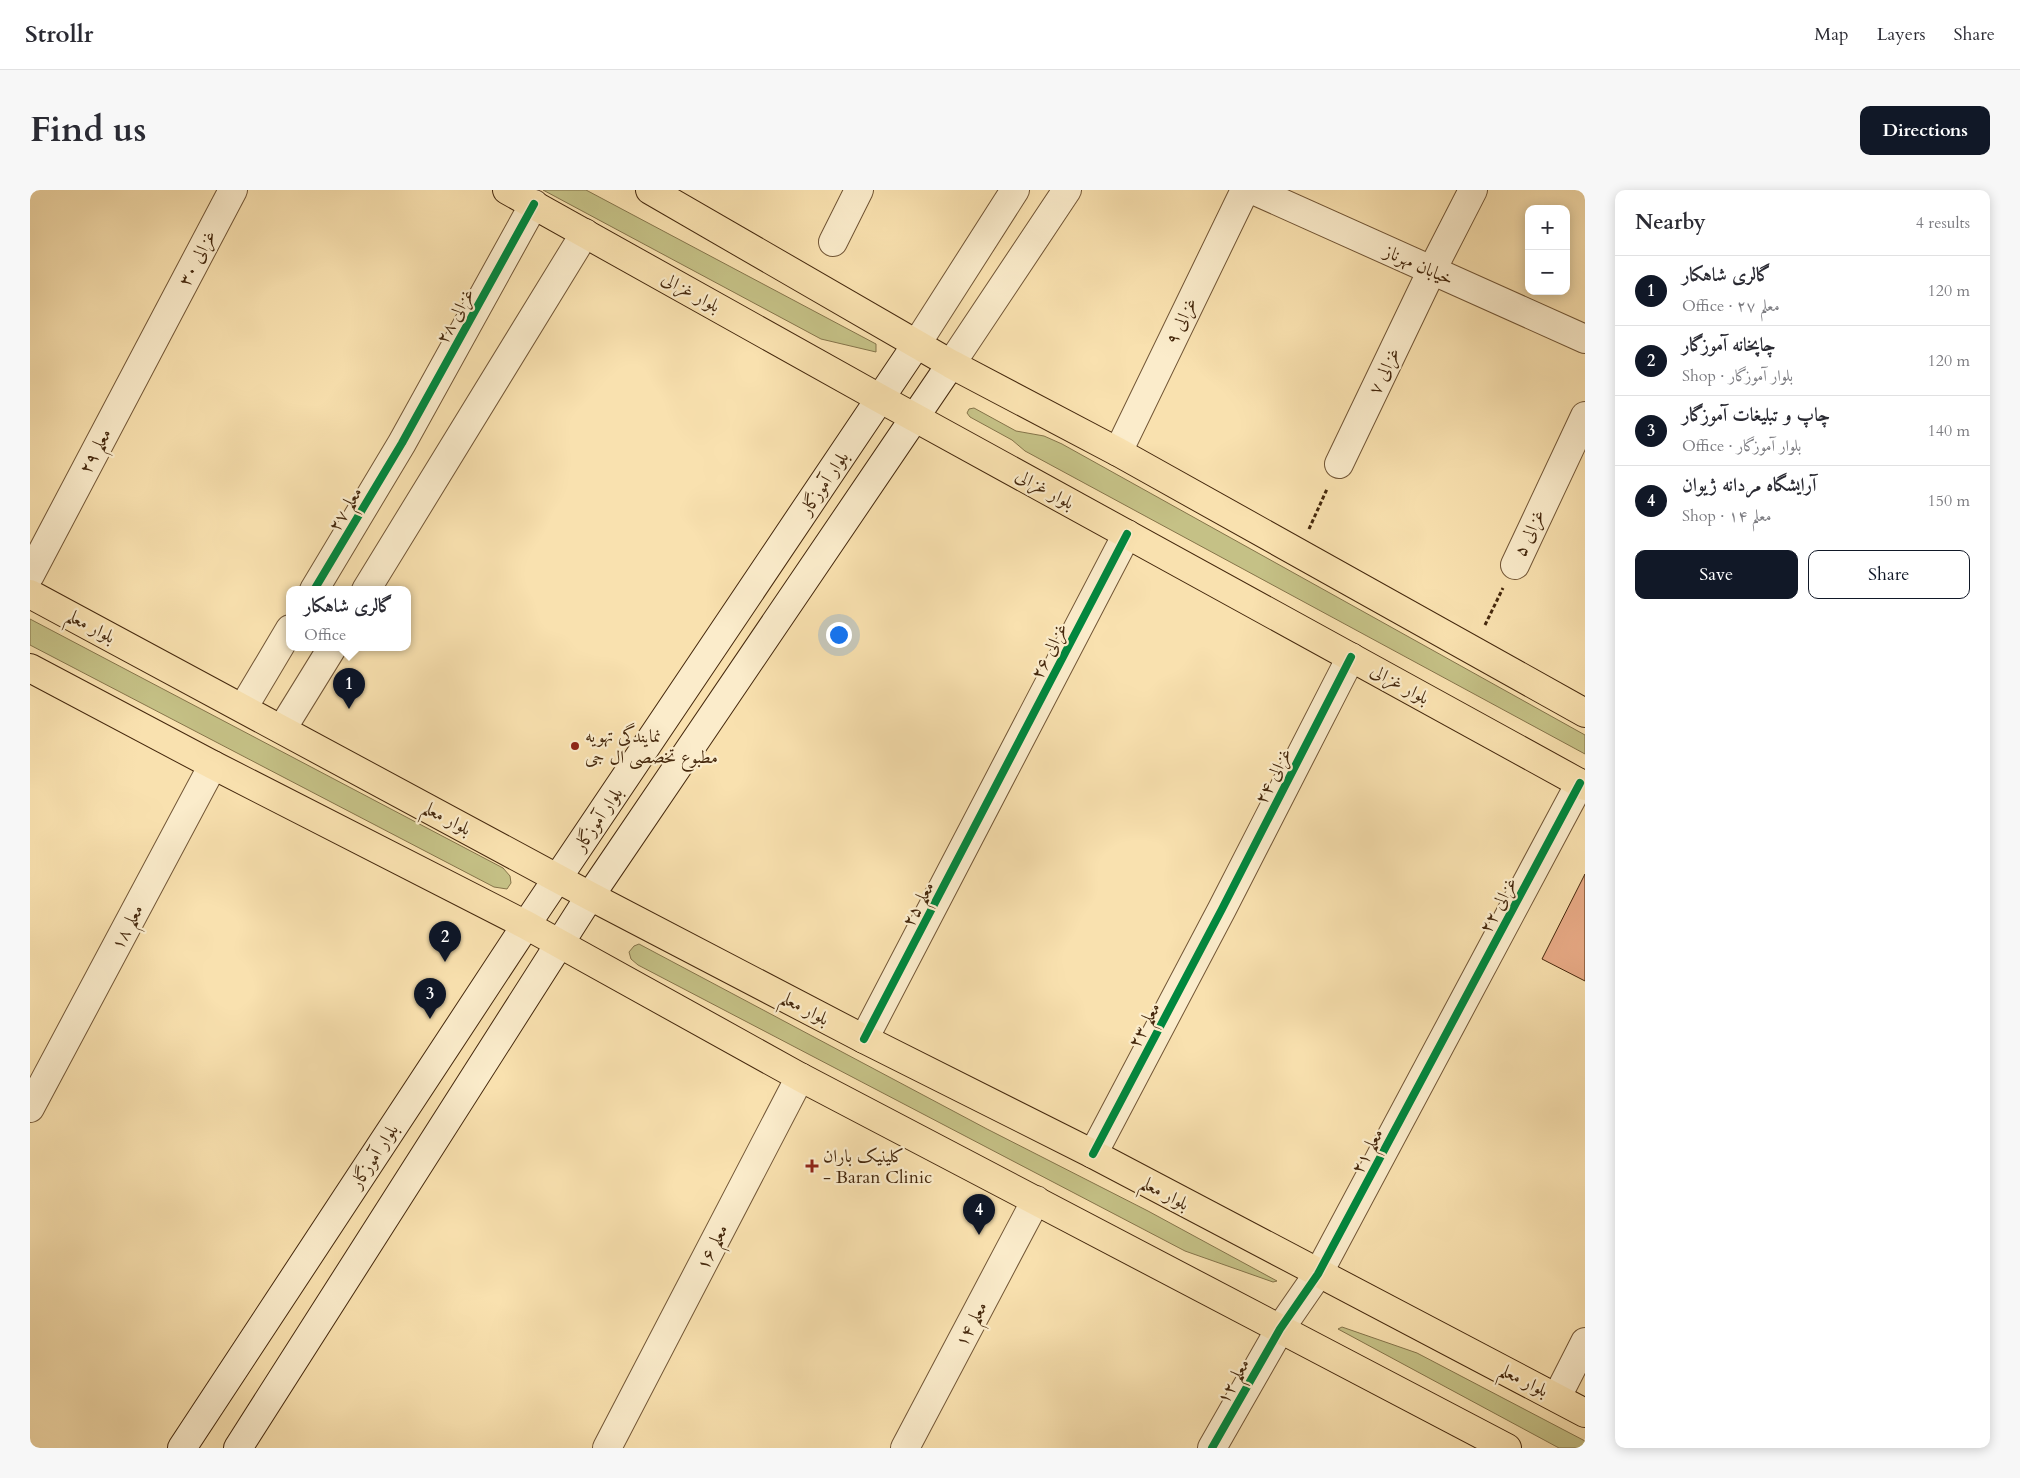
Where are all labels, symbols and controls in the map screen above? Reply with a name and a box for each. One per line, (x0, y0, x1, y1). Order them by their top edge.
text: Strollr (25, 18, 93, 51)
text: Map (1814, 22, 1849, 47)
text: Layers (1877, 22, 1926, 47)
text: Share (1954, 22, 1995, 47)
text: Find us (30, 106, 146, 154)
button: Directions (1860, 106, 1990, 155)
map controls (1525, 205, 1570, 295)
button: + (1525, 205, 1570, 250)
text: Nearby (1635, 208, 1706, 237)
text: 4 results (1916, 212, 1970, 234)
street label: غزالی ۳۰ (172, 226, 223, 291)
street label: خیابان مهرناز (1378, 238, 1457, 292)
button: − (1525, 250, 1570, 295)
text: گالری شاهکار (1682, 262, 1771, 288)
street label: بلوار غزالی (657, 266, 725, 319)
text: 1 (1647, 280, 1655, 302)
text: 120 m (1928, 280, 1970, 302)
street label: غزالی ۲۸ (430, 284, 481, 348)
street label: غزالی ۹ (1159, 294, 1203, 349)
text: Office · معلم ۲۷ (1682, 295, 1780, 317)
text: چاپخانه آموزگار (1682, 332, 1776, 358)
street label: غزالی ۷ (1362, 344, 1406, 399)
text: 2 (1647, 350, 1655, 372)
text: 120 m (1928, 350, 1970, 372)
text: Shop · بلوار آموزگار (1682, 365, 1793, 387)
text: چاپ و تبلیغات آموزگار (1682, 402, 1830, 428)
text: 3 (1647, 420, 1655, 442)
text: 140 m (1928, 420, 1970, 442)
street label: معلم ۲۹ (73, 424, 122, 481)
text: Office · بلوار آموزگار (1682, 435, 1801, 457)
street label: بلوار آموزگار (793, 446, 855, 522)
street label: بلوار غزالی (1011, 463, 1079, 516)
text: آرایشگاه مردانه ژیوان (1682, 472, 1816, 498)
street label: معلم ۲۷ (322, 482, 373, 539)
text: 4 (1647, 490, 1655, 512)
text: 150 m (1928, 490, 1970, 512)
text: Shop · معلم ۱۴ (1682, 505, 1771, 527)
street label: غزالی ۵ (1508, 506, 1551, 561)
button: Save (1635, 550, 1798, 599)
button: Share (1808, 550, 1970, 599)
popup (286, 586, 411, 651)
text: گالری شاهکار (304, 593, 393, 619)
street label: بلوار معلم (60, 603, 120, 654)
street label: غزالی ۲۶ (1025, 619, 1074, 684)
your location (826, 622, 852, 648)
text: Office (304, 624, 346, 646)
street label: بلوار غزالی (1366, 658, 1434, 711)
pin: 1 (333, 668, 365, 709)
place label: نمایندگی تهویه مطبوع تخصصی ال جی (585, 722, 718, 772)
marker: نمایندگی تهویه مطبوع تخصصی ال جی (569, 740, 581, 752)
street label: غزالی ۲۴ (1249, 744, 1298, 809)
street label: بلوار آموزگار (567, 782, 629, 858)
street label: بلوار معلم (416, 795, 476, 846)
street label: غزالی ۲۲ (1473, 873, 1524, 938)
street label: معلم ۲۵ (896, 877, 945, 934)
street label: معلم ۱۸ (105, 900, 154, 957)
pin: 2 (429, 921, 461, 962)
pin: 3 (414, 978, 446, 1019)
street label: بلوار معلم (774, 985, 834, 1036)
street label: معلم ۲۳ (1122, 998, 1171, 1055)
street label: بلوار آموزگار (343, 1119, 405, 1195)
street label: معلم ۲۱ (1345, 1124, 1394, 1181)
place label: کلینیک باران - Baran Clinic (823, 1144, 932, 1190)
marker: کلینیک باران - Baran Clinic (805, 1159, 819, 1173)
street label: بلوار معلم (1134, 1170, 1194, 1221)
pin: 4 (963, 1194, 995, 1235)
street label: معلم ۱۶ (690, 1220, 739, 1277)
street label: معلم ۱۴ (949, 1297, 998, 1354)
street label: معلم ۱۲ (1211, 1354, 1260, 1411)
street label: بلوار معلم (1493, 1358, 1553, 1408)

